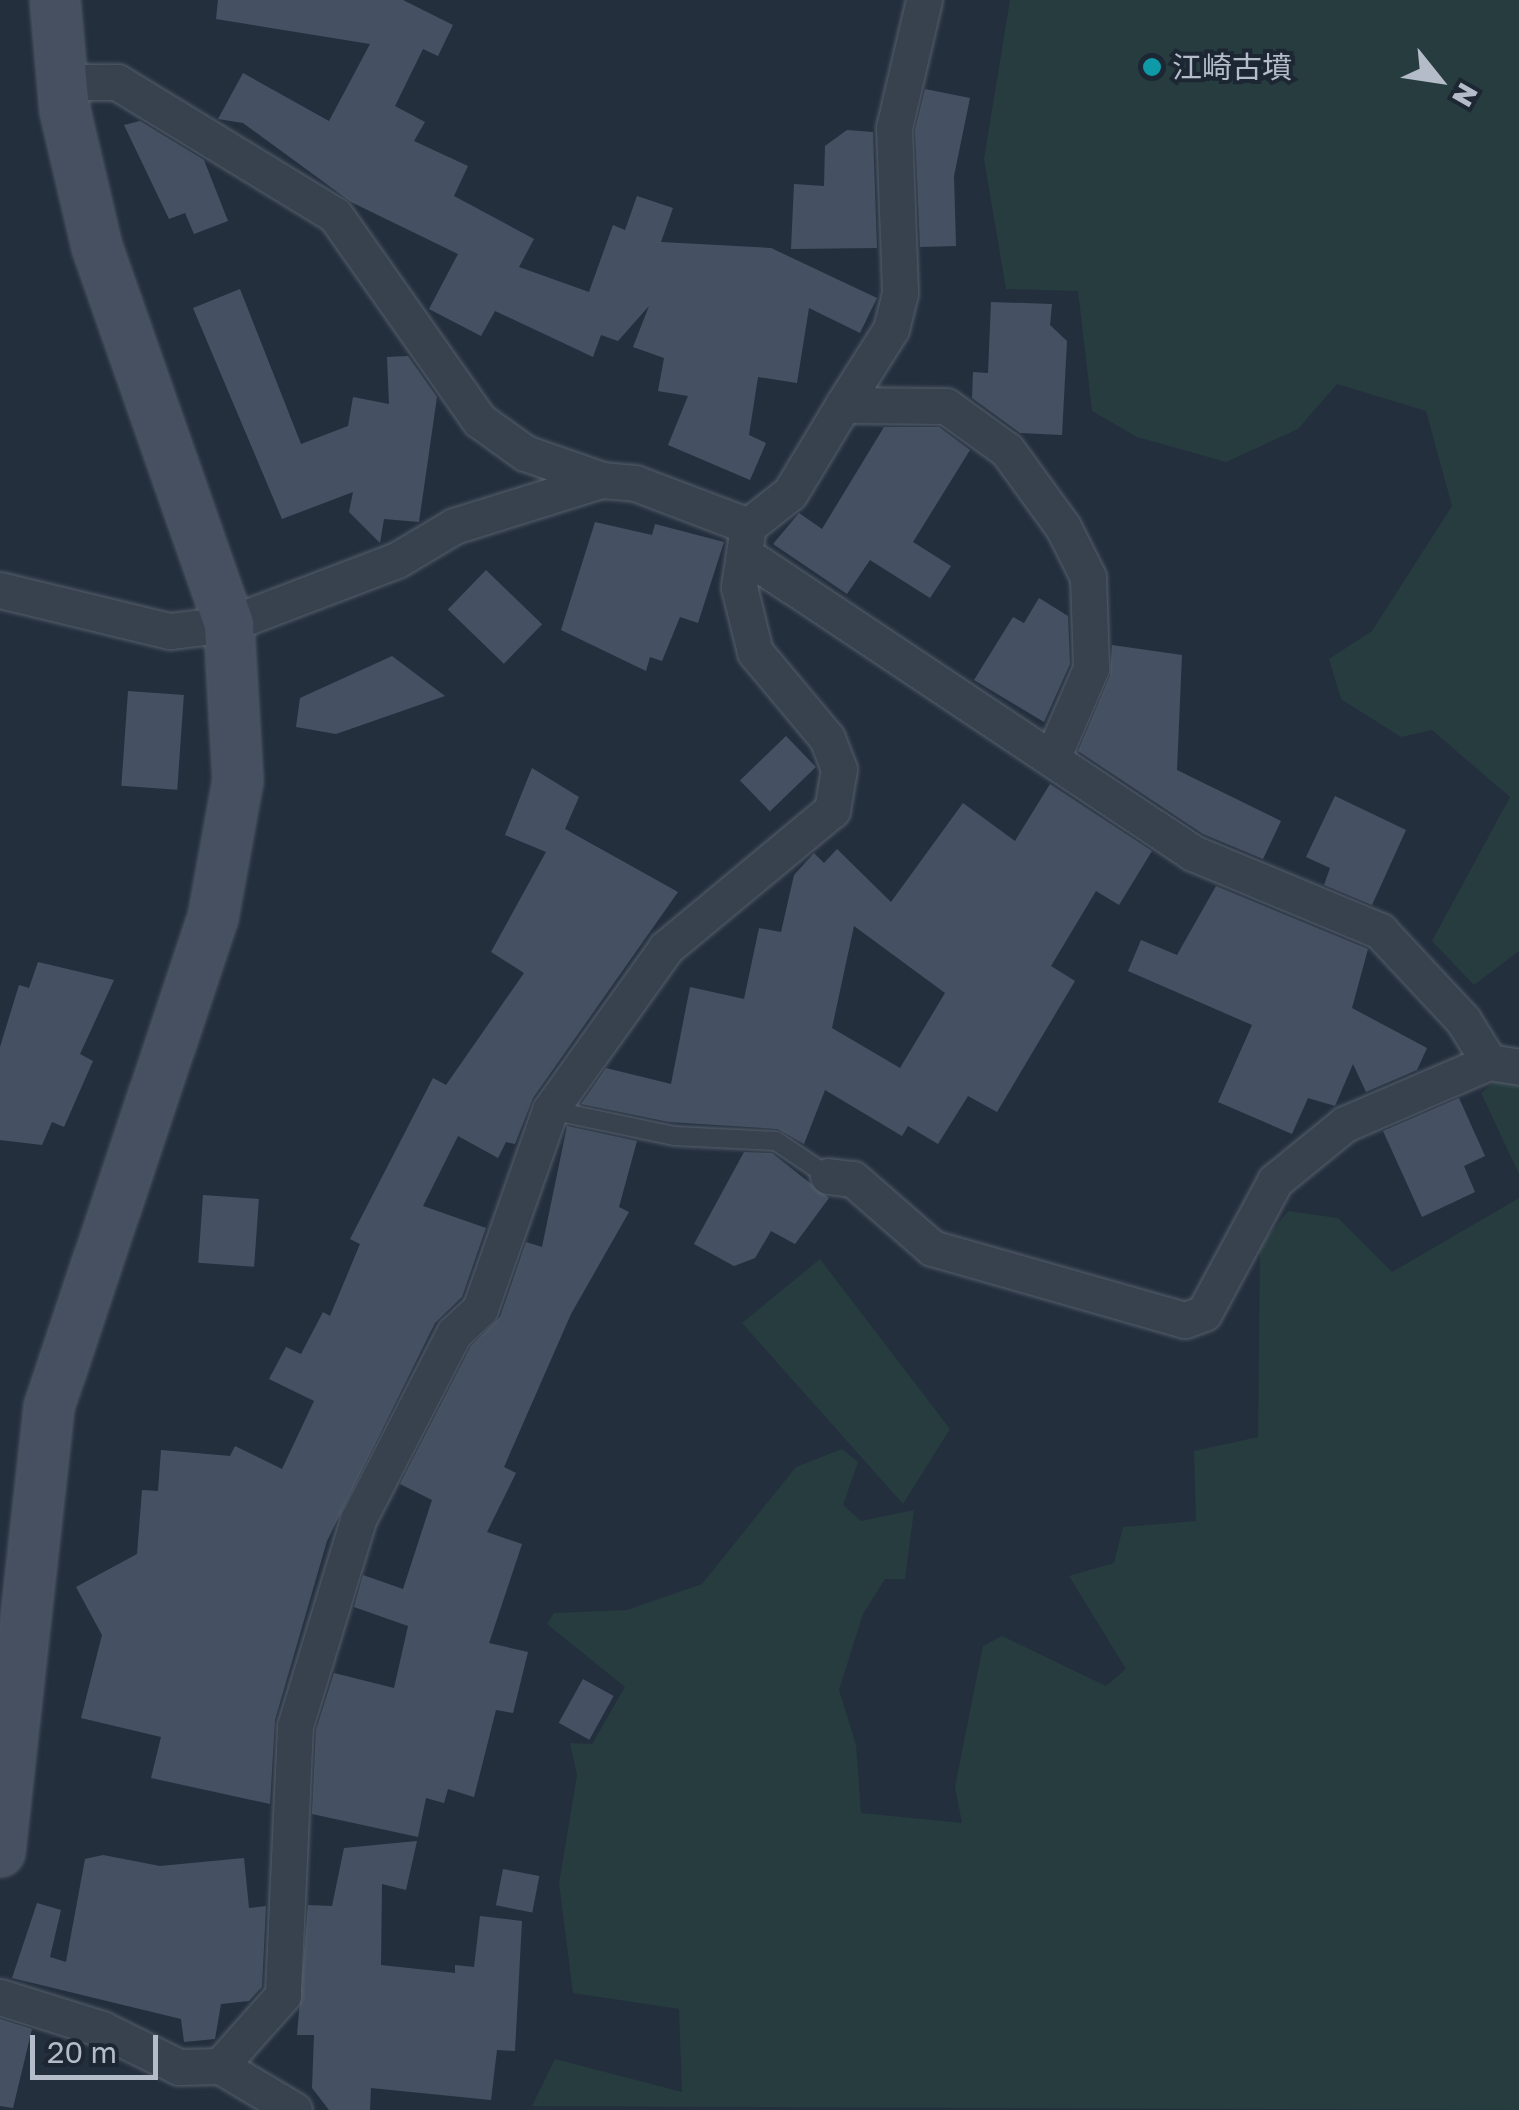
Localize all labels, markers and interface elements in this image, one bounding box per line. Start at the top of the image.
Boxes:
north arrow [1389,30,1489,130]
place label: 江崎古墳 [1172,49,1292,85]
marker: 江崎古墳 [1141,56,1163,78]
text: N [1446,78,1485,113]
scale bar [35,2015,162,2077]
text: 20 m [47,2034,117,2070]

